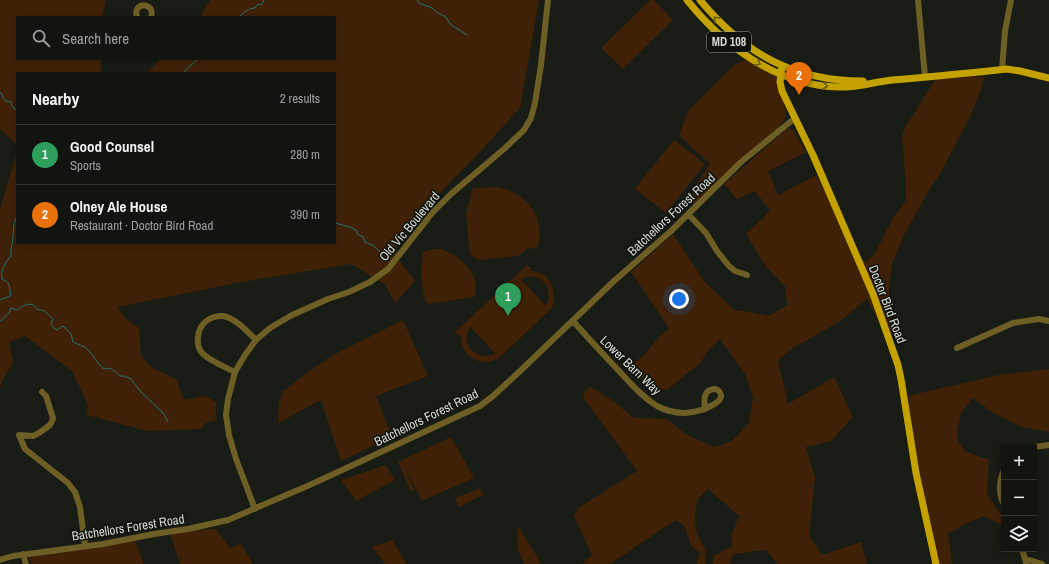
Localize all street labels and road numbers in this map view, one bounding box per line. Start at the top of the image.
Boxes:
road number: MD 108 [707,32,751,52]
street label: Batchellors Forest Road [624,169,719,259]
street label: Old Vic Boulevard [375,188,443,265]
street label: Doctor Bird Road [865,263,910,346]
street label: Lower Barn Way [597,332,665,399]
street label: Batchellors Forest Road [371,385,481,450]
street label: Batchellors Forest Road [71,510,186,545]

